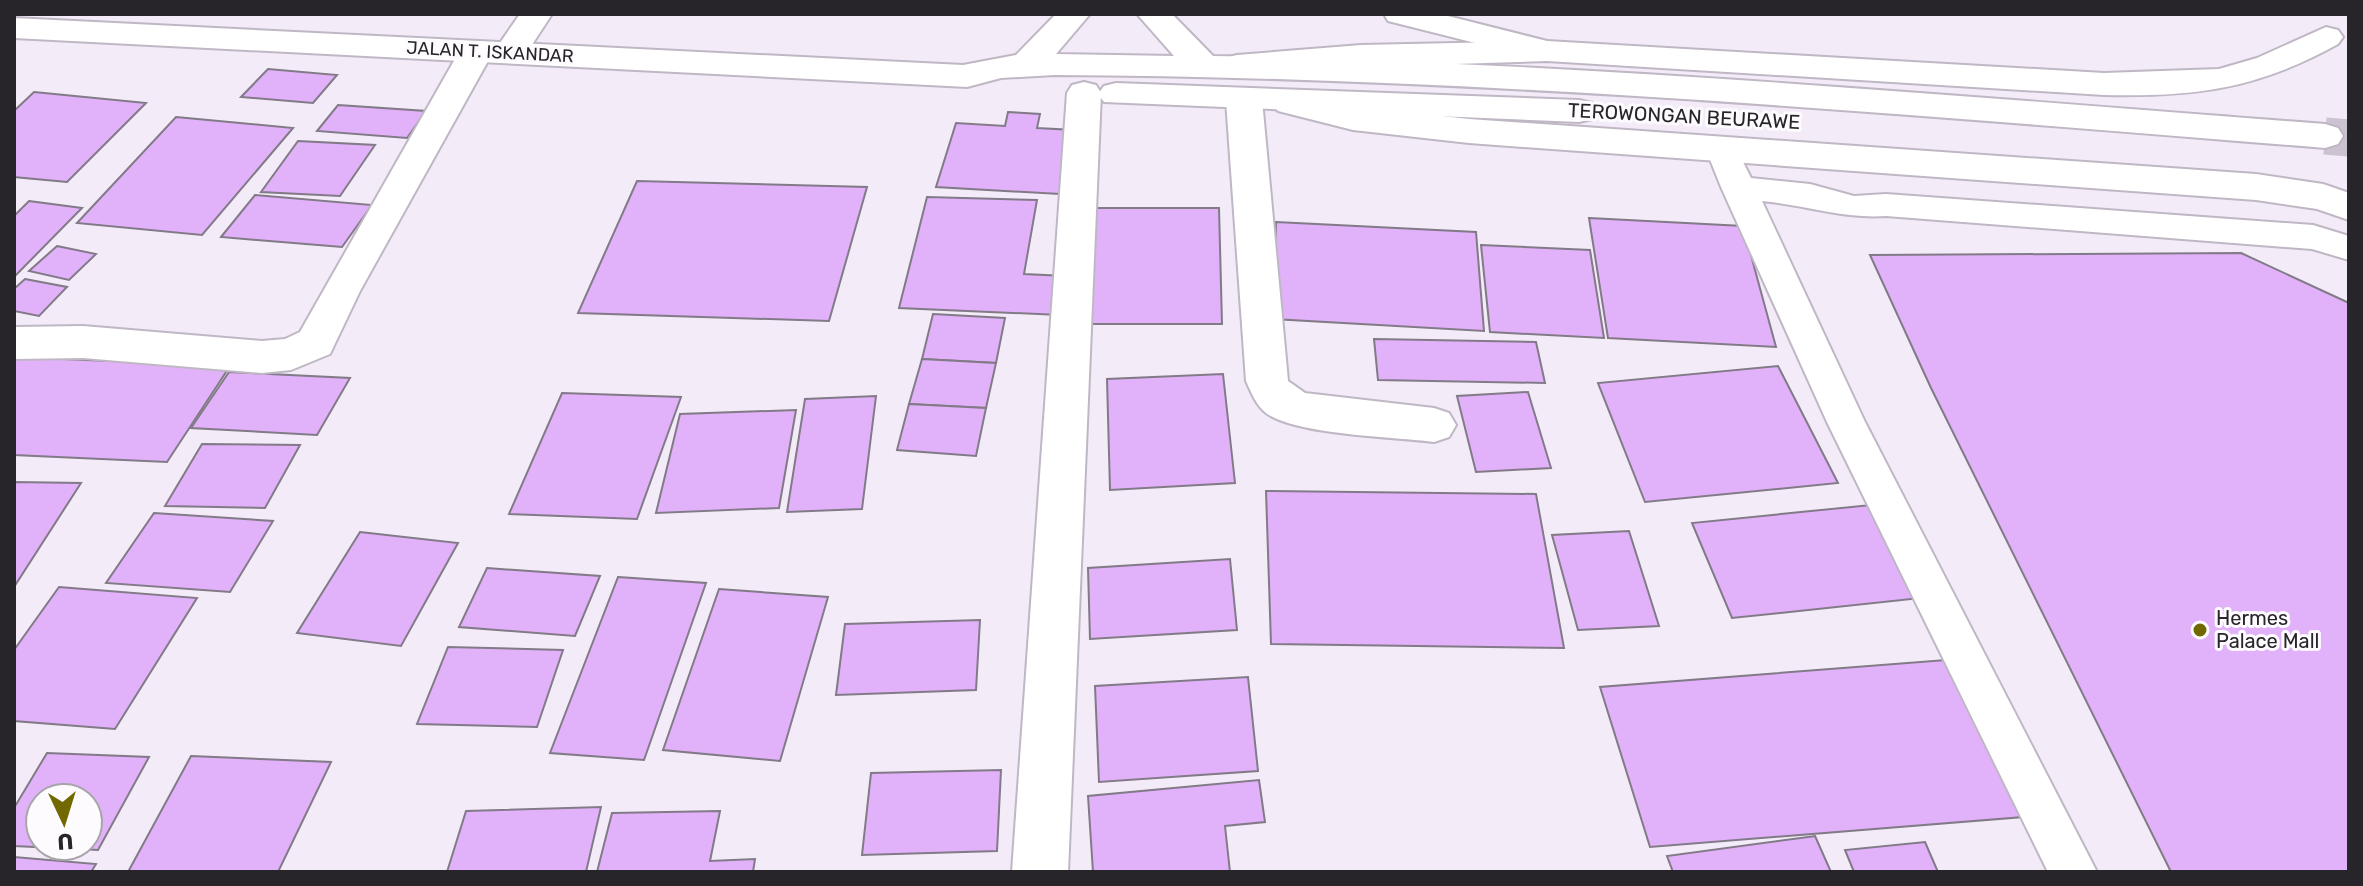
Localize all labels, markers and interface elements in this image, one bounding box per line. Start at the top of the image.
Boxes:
street label: JALAN T. ISKANDAR [406,37,574,67]
street label: TEROWONGAN BEURAWE [1567,98,1801,134]
place label: Hermes Palace Mall [2216,606,2319,653]
marker: Hermes Palace Mall [2191,621,2209,639]
north arrow [24,782,104,862]
text: U [56,827,74,855]

